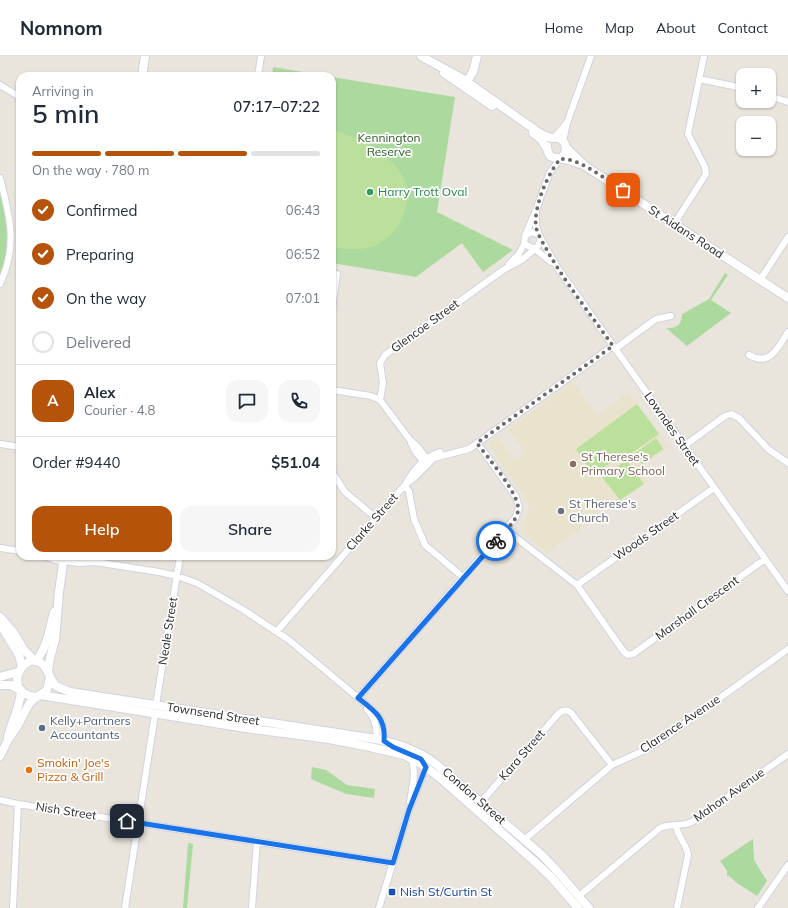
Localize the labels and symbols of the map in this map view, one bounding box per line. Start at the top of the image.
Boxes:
park label: Kennington Reserve [357,130,421,159]
pin [606,173,640,207]
place label: Harry Trott Oval [378,184,467,199]
marker: Harry Trott Oval [365,187,375,197]
street label: St Aidans Road [646,202,727,261]
street label: Glencoe Street [388,296,462,355]
street label: Lowndes Street [641,389,703,469]
place label: St Therese's Primary School [581,449,665,478]
marker: St Therese's Primary School [568,459,578,469]
street label: Clarke Street [343,490,401,554]
place label: St Therese's Church [569,496,637,525]
marker: St Therese's Church [556,506,566,516]
street label: Woods Street [610,508,681,563]
courier [476,521,516,561]
street label: Marshall Crescent [652,572,741,643]
street label: Neale Street [155,596,180,666]
street label: Clarence Avenue [637,691,723,756]
street label: Townsend Street [166,699,260,728]
place label: Kelly+Partners Accountants [50,713,131,742]
marker: Kelly+Partners Accountants [37,723,47,733]
street label: Kara Street [495,726,548,783]
place label: Smokin' Joe's Pizza & Grill [37,755,110,784]
street label: Condon Street [440,764,509,827]
marker: Smokin' Joe's Pizza & Grill [24,765,34,775]
street label: Mahon Avenue [690,765,767,825]
street label: Nish Street [35,798,97,823]
pin [110,804,144,838]
place label: Nish St/Curtin St [400,884,492,899]
marker: Nish St/Curtin St [387,887,397,897]

